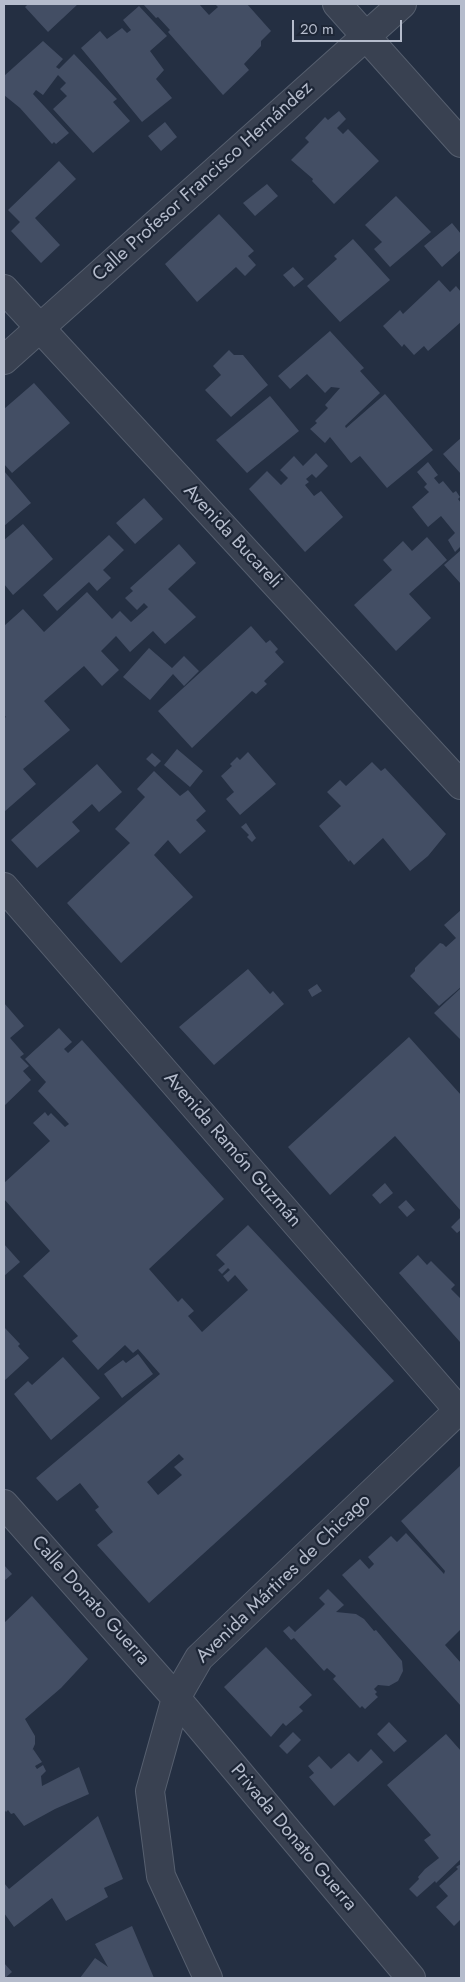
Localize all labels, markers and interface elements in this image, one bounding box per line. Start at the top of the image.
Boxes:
scale bar [295,10,405,42]
text: 20 m [300,18,334,40]
street label: Calle Profesor Francisco Hernández [88,77,318,287]
street label: Avenida Bucareli [178,480,286,594]
street label: Avenida Ramón Guzmán [158,1068,306,1232]
street label: Avenida Mártires de Chicago [192,1490,376,1668]
street label: Calle Donato Guerra [26,1532,154,1670]
street label: Privada Donato Guerra [225,1760,361,1916]

